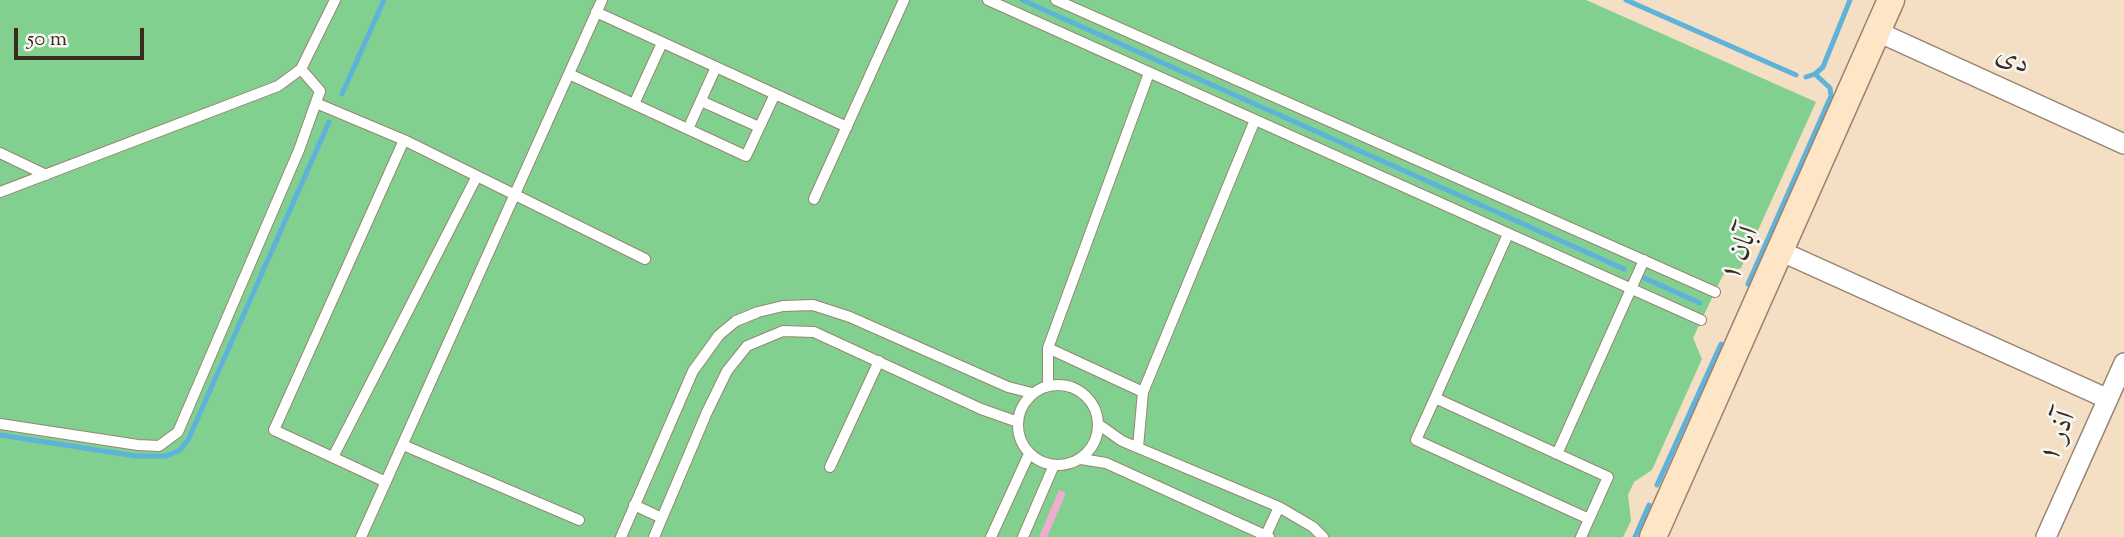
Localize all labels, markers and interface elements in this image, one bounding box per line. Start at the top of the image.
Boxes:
scale bar [18,14,147,58]
text: 50 m [27,25,67,55]
street label: دی [1990,40,2034,84]
street label: آبان ۱ [1715,223,1769,287]
street label: آذر ۱ [2034,407,2086,469]

